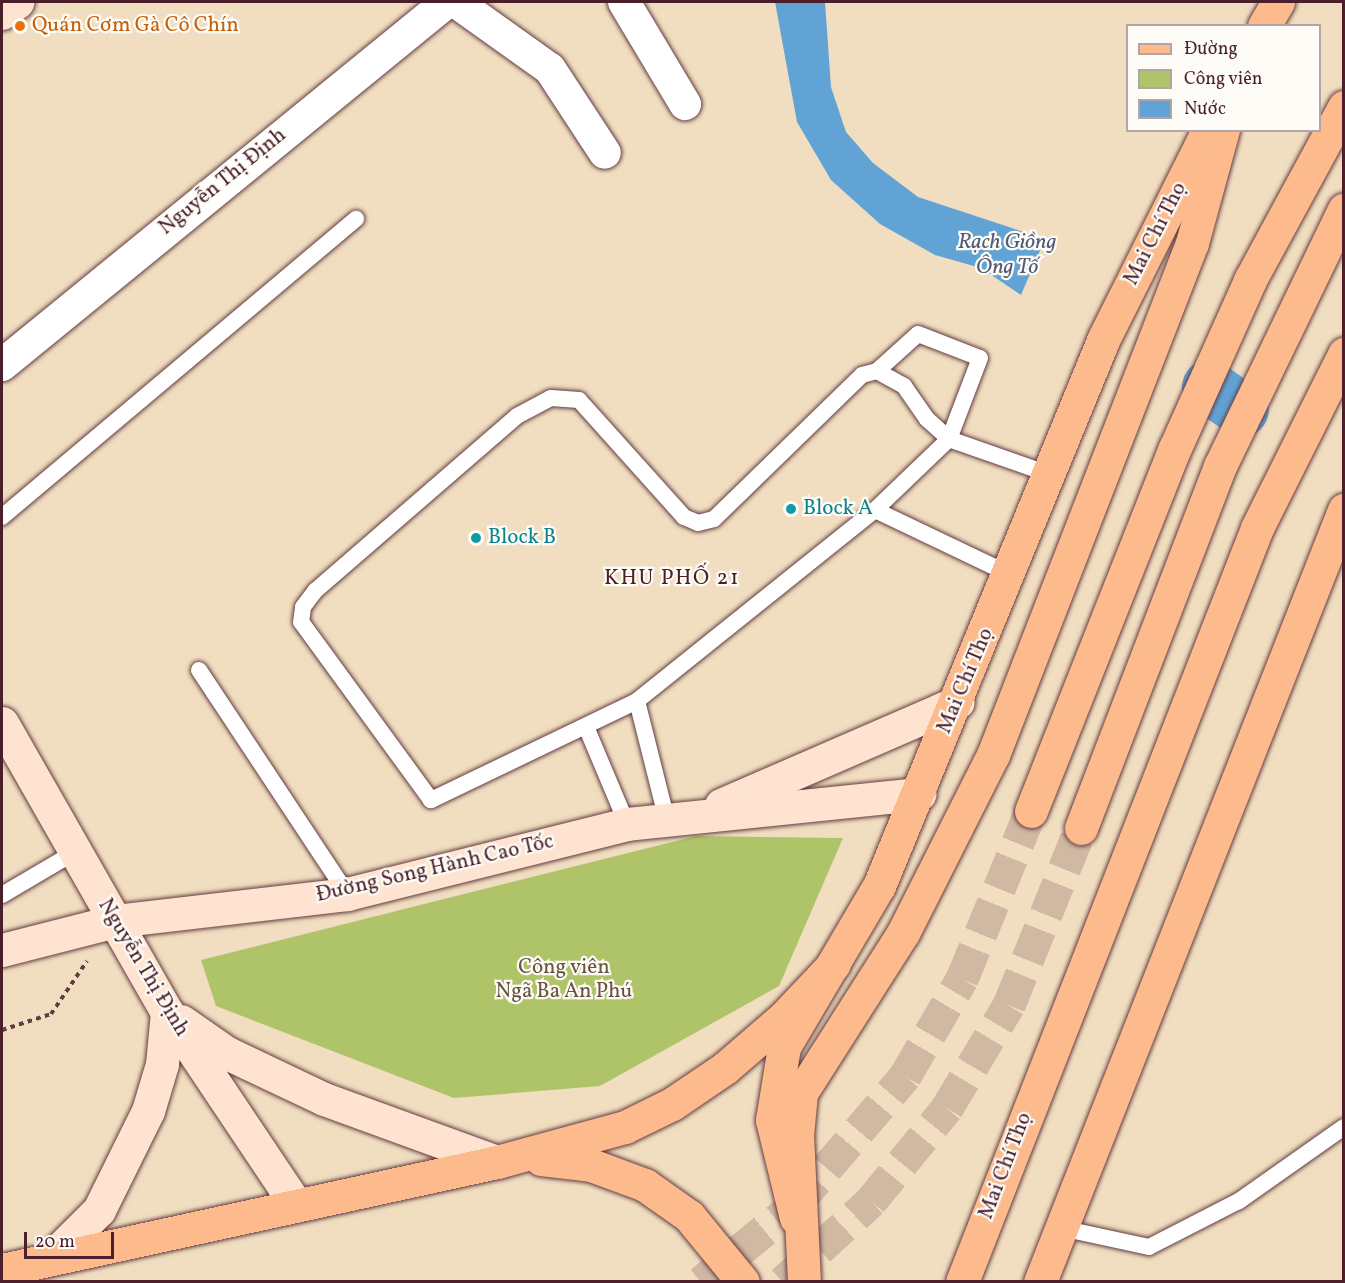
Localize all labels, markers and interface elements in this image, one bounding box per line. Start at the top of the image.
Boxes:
place label: Quán Cơm Gà Cô Chín [32,13,239,39]
marker: Quán Cơm Gà Cô Chín [13,19,27,33]
legend [1126,24,1321,132]
text: Đường [1184,37,1238,62]
text: Công viên [1184,67,1263,92]
text: Nước [1184,97,1226,122]
street label: Nguyễn Thị Định [154,123,292,241]
street label: Mai Chí Thọ [1119,178,1193,290]
water label: Rạch Giồng Ông Tố [958,229,1056,280]
place label: Block A [803,496,873,522]
marker: Block A [784,502,798,516]
place label: Block B [488,525,556,551]
marker: Block B [469,531,483,545]
district label: KHU PHỐ 21 [604,566,740,592]
street label: Mai Chí Thọ [932,624,1000,738]
street label: Đường Song Hành Cao Tốc [314,829,556,909]
street label: Nguyễn Thị Định [92,894,194,1042]
park label: Công viên Ngã Ba An Phú [496,955,632,1005]
street label: Mai Chí Thọ [974,1109,1038,1223]
scale bar [27,1220,117,1258]
text: 20 m [35,1230,75,1255]

